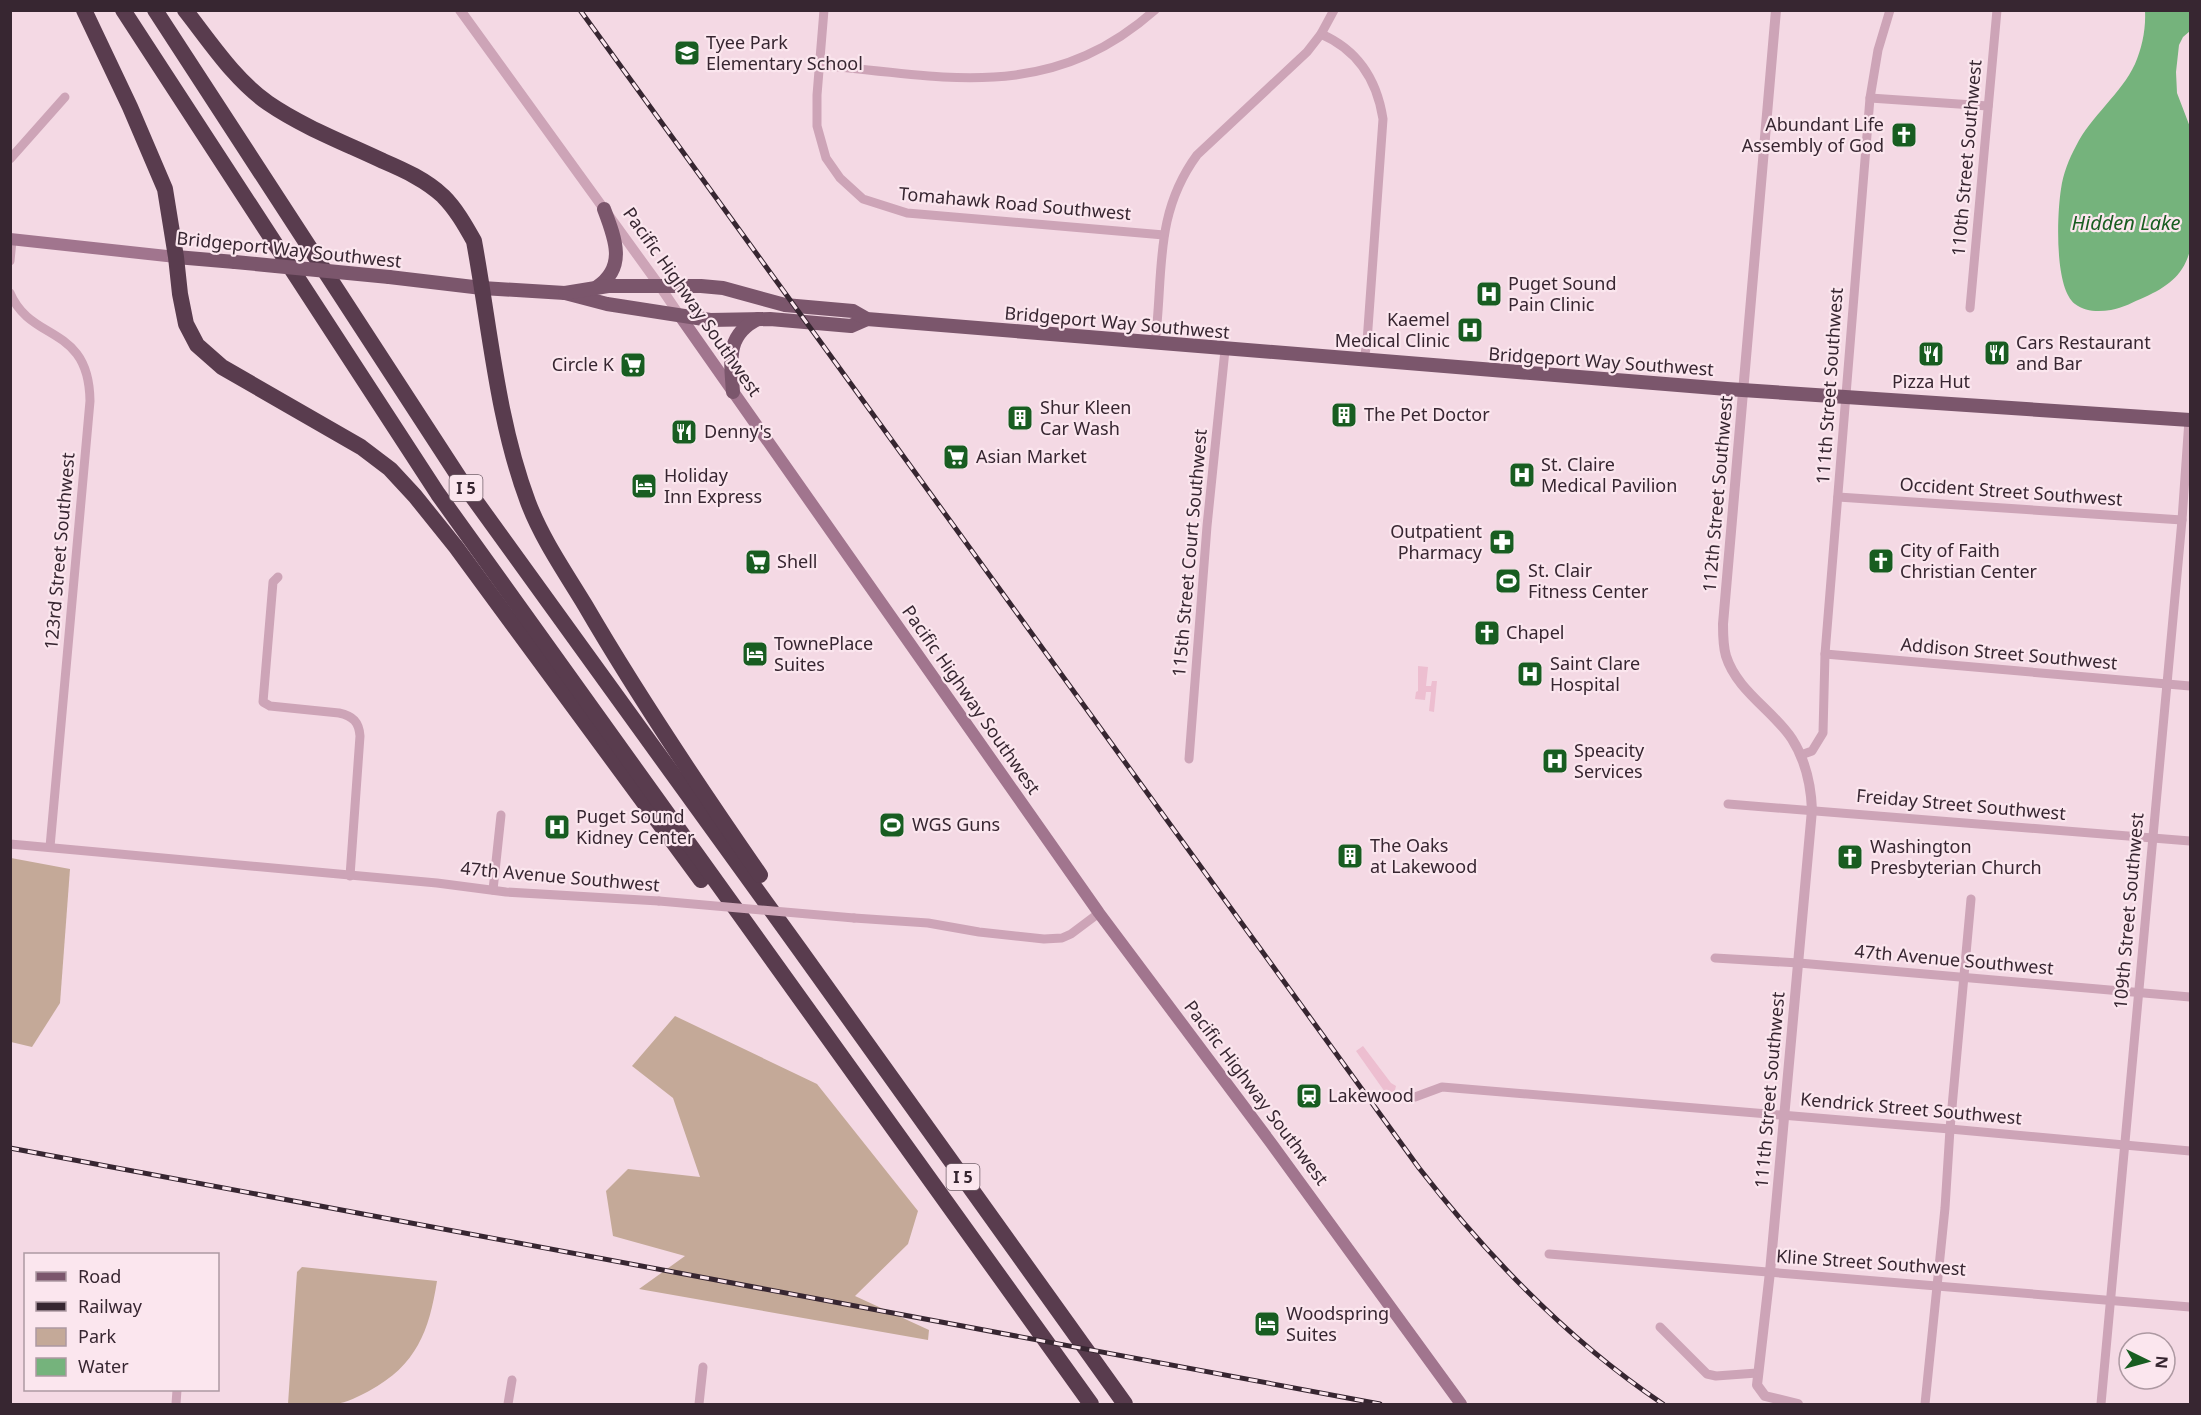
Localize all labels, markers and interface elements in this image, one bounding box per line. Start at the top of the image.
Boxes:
place label: Tyee Park Elementary School [706,30,863,75]
school or university icon: Tyee Park Elementary School [672,38,702,68]
street label: 110th Street Southwest [1945,58,1987,257]
place label: Abundant Life Assembly of God [1742,112,1884,157]
church icon: Abundant Life Assembly of God [1889,120,1919,150]
street label: Tomahawk Road Southwest [898,181,1133,225]
street label: Pacific Highway Southwest [618,202,768,401]
water label: Hidden Lake [2071,209,2181,236]
street label: Bridgeport Way Southwest [176,225,403,273]
place label: Puget Sound Pain Clinic [1508,271,1617,316]
hospital icon: Puget Sound Pain Clinic [1474,279,1504,309]
street label: 111th Street Southwest [1810,286,1848,485]
street label: Bridgeport Way Southwest [1004,300,1231,344]
place label: Kaemel Medical Clinic [1335,307,1450,352]
hospital icon: Kaemel Medical Clinic [1455,315,1485,345]
place label: Cars Restaurant and Bar [2016,330,2151,375]
restaurant icon: Cars Restaurant and Bar [1982,338,2012,368]
restaurant icon: Pizza Hut [1916,339,1946,369]
street label: Bridgeport Way Southwest [1488,341,1715,381]
supermarket icon: Circle K [618,350,648,380]
place label: Circle K [552,352,615,376]
place label: Pizza Hut [1892,369,1971,393]
street label: 112th Street Southwest [1696,394,1738,593]
place label: Shur Kleen Car Wash [1040,395,1131,440]
building icon: The Pet Doctor [1329,400,1359,430]
place label: The Pet Doctor [1364,402,1490,426]
building icon: Shur Kleen Car Wash [1005,403,1035,433]
restaurant icon: Denny's [669,417,699,447]
place label: Denny's [704,419,772,443]
street label: 115th Street Court Southwest [1166,427,1212,678]
supermarket icon: Asian Market [941,442,971,472]
place label: Asian Market [976,444,1087,468]
street label: 123rd Street Southwest [38,451,80,650]
place label: St. Claire Medical Pavilion [1541,452,1677,497]
hospital icon: St. Claire Medical Pavilion [1507,460,1537,490]
place label: Holiday Inn Express [664,463,762,508]
hotel icon: Holiday Inn Express [629,471,659,501]
street label: Occident Street Southwest [1899,471,2124,511]
road number: I 5 [450,475,482,501]
place label: Outpatient Pharmacy [1390,519,1483,564]
pharmacy icon: Outpatient Pharmacy [1487,527,1517,557]
place label: City of Faith Christian Center [1900,538,2038,583]
church icon: City of Faith Christian Center [1866,546,1896,576]
supermarket icon: Shell [743,547,773,577]
place label: Shell [777,549,817,573]
place label: St. Clair Fitness Center [1528,558,1649,603]
sports icon: St. Clair Fitness Center [1493,566,1523,596]
street label: Pacific Highway Southwest [897,600,1047,799]
church icon: Chapel [1472,618,1502,648]
place label: Chapel [1506,620,1564,644]
place label: TownePlace Suites [774,631,873,676]
street label: Addison Street Southwest [1900,632,2119,674]
hotel icon: TownePlace Suites [740,639,770,669]
place label: Saint Clare Hospital [1550,651,1640,696]
hospital icon: Saint Clare Hospital [1515,659,1545,689]
place label: Speacity Services [1574,738,1645,783]
hospital icon: Speacity Services [1540,746,1570,776]
street label: Freiday Street Southwest [1855,783,2067,825]
place label: Puget Sound Kidney Center [576,804,695,849]
sports icon: WGS Guns [877,810,907,840]
street label: 109th Street Southwest [2107,811,2149,1010]
hospital icon: Puget Sound Kidney Center [542,812,572,842]
place label: WGS Guns [912,812,1000,836]
place label: The Oaks at Lakewood [1370,833,1477,878]
place label: Washington Presbyterian Church [1870,834,2042,879]
building icon: The Oaks at Lakewood [1335,841,1365,871]
church icon: Washington Presbyterian Church [1835,842,1865,872]
street label: 47th Avenue Southwest [460,855,661,897]
street label: 47th Avenue Southwest [1854,938,2055,980]
street label: 111th Street Southwest [1748,990,1790,1189]
street label: Pacific Highway Southwest [1179,995,1335,1190]
station icon: Lakewood [1294,1081,1324,1111]
place label: Lakewood [1328,1083,1414,1107]
street label: Kendrick Street Southwest [1799,1086,2023,1130]
road number: I 5 [946,1164,980,1190]
street label: Kline Street Southwest [1775,1243,1967,1281]
legend [24,1253,219,1391]
text: Road [78,1264,121,1288]
text: Railway [78,1294,143,1318]
place label: Woodspring Suites [1286,1301,1389,1346]
hotel icon: Woodspring Suites [1252,1309,1282,1339]
text: Park [78,1324,116,1348]
north arrow [2117,1331,2177,1391]
text: Water [78,1354,129,1378]
text: N [2150,1355,2173,1370]

